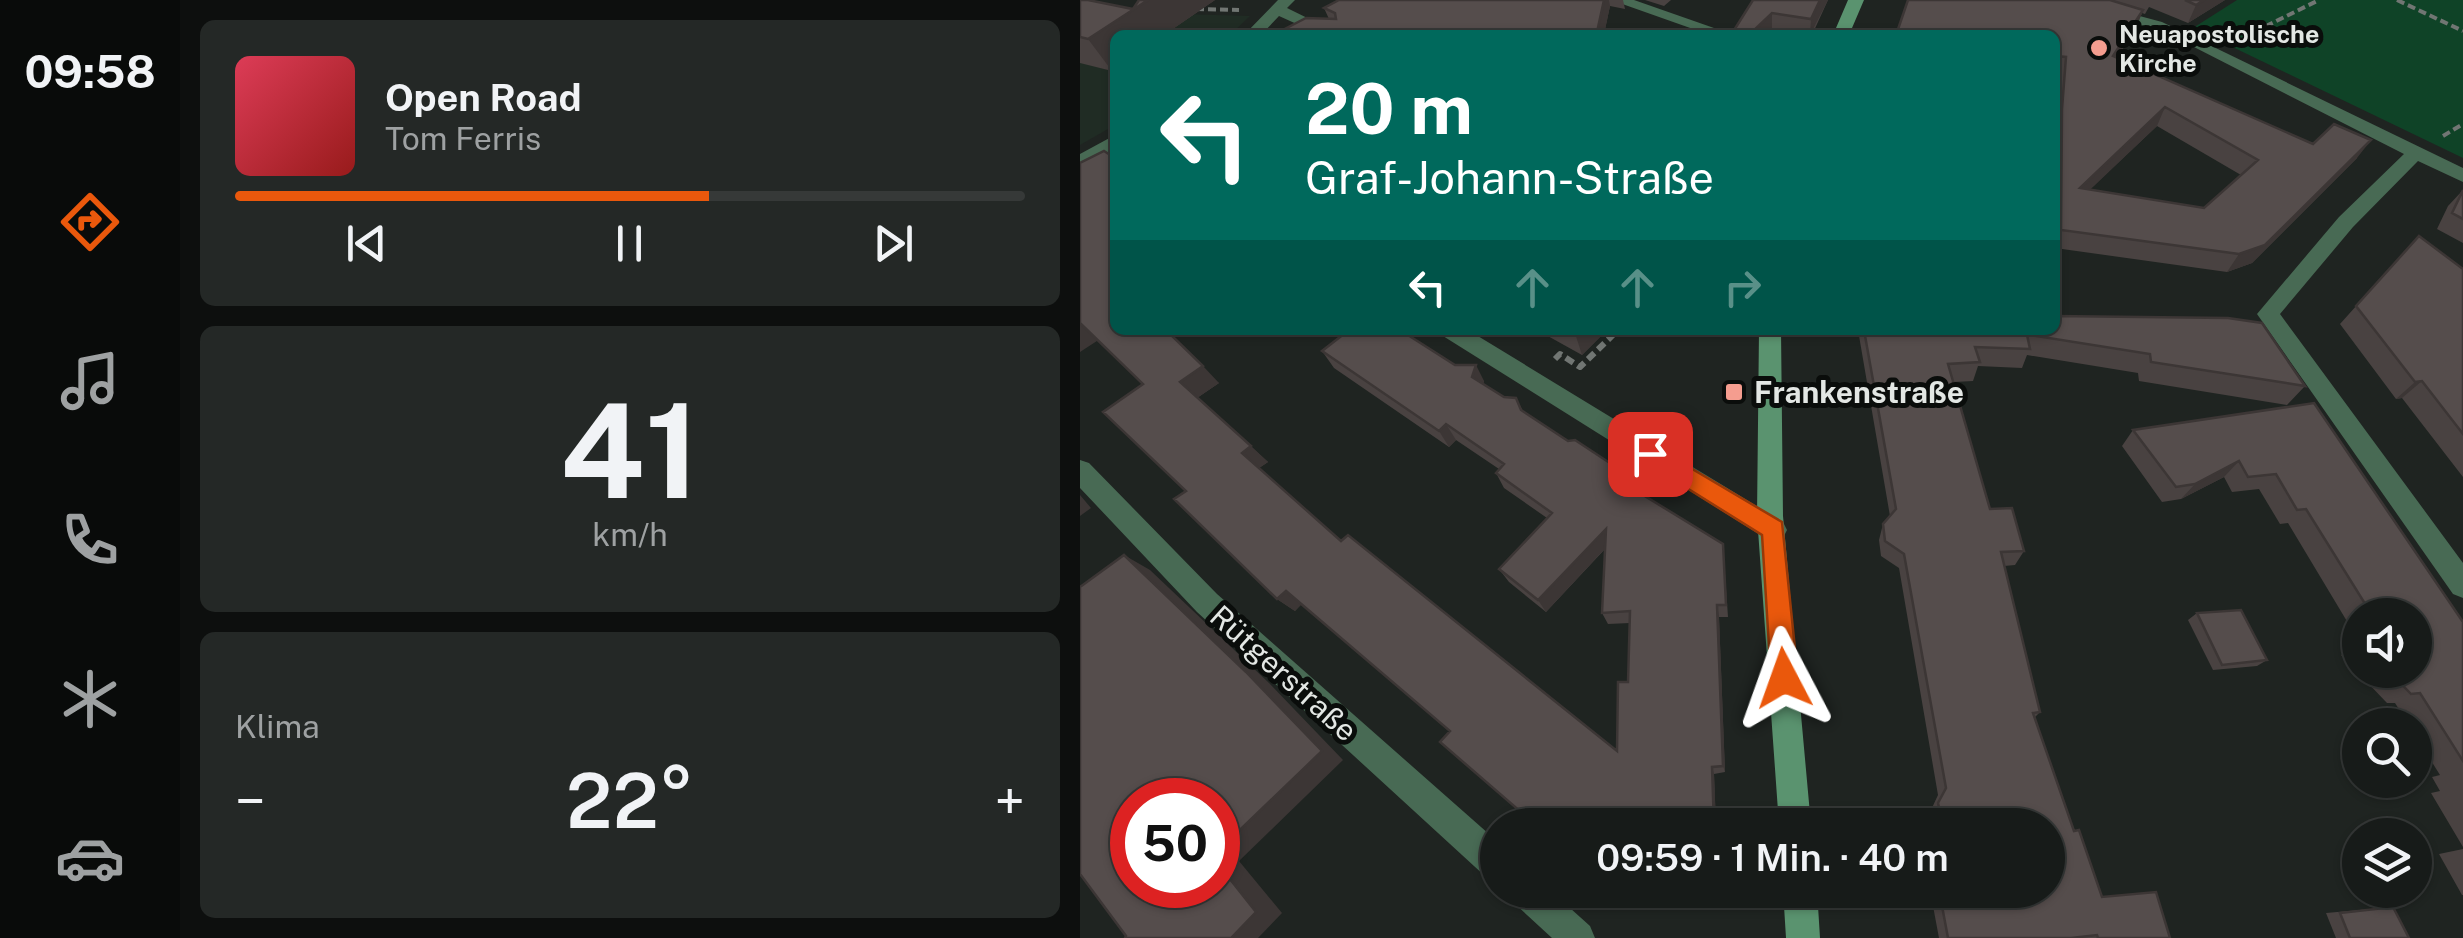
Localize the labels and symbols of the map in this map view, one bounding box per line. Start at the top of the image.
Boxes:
place label: Neuapostolische Kirche [2119,19,2319,78]
marker: Neuapostolische Kirche [2088,37,2110,59]
place label: Frankenstraße [1754,374,1964,410]
marker: Frankenstraße [1723,381,1745,403]
pin [1608,412,1693,497]
street label: Rütgerstraße [1203,598,1365,748]
position arrow [1732,626,1836,730]
speed limit sign: 50 [1110,778,1240,908]

